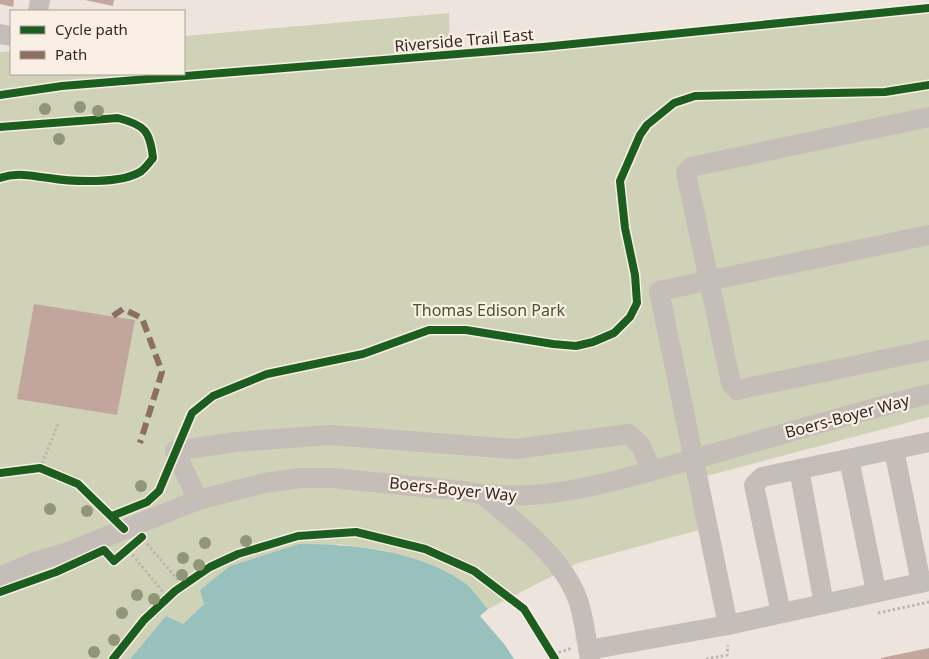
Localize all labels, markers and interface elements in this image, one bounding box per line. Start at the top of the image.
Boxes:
legend [10,10,185,75]
text: Cycle path [55,19,128,39]
street label: Riverside Trail East [393,23,535,57]
text: Path [55,44,87,64]
park label: Thomas Edison Park [413,299,566,321]
street label: Boers-Boyer Way [782,389,912,443]
street label: Boers-Boyer Way [388,471,519,507]

